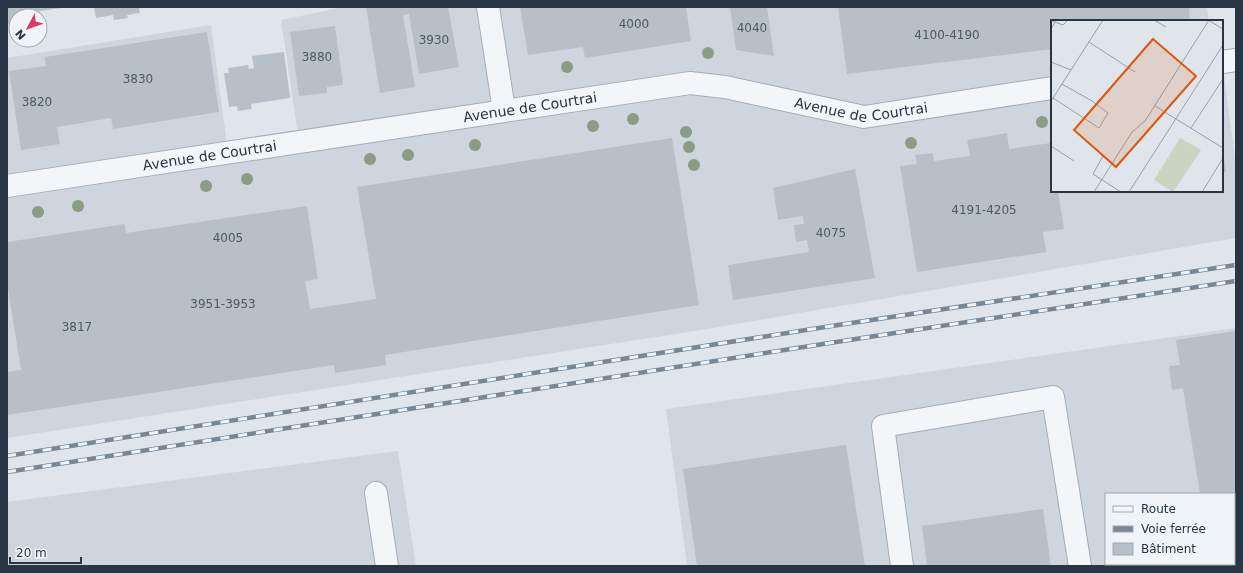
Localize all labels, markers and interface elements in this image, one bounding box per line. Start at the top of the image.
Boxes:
north arrow [8,8,48,48]
house number: 4000 [619,17,649,31]
inset map [1051,20,1223,192]
house number: 4040 [737,21,767,35]
text: N [13,26,29,42]
house number: 4100-4190 [914,28,980,42]
house number: 3930 [419,33,449,47]
house number: 3880 [302,50,332,64]
house number: 3830 [123,72,153,86]
street label: Avenue de Courtrai [462,89,598,125]
street label: Avenue de Courtrai [793,94,929,126]
house number: 3820 [22,95,52,109]
street label: Avenue de Courtrai [142,137,278,173]
house number: 4191-4205 [951,203,1017,217]
house number: 4075 [816,226,846,240]
house number: 4005 [213,231,243,245]
house number: 3951-3953 [190,297,256,311]
house number: 3817 [62,320,92,334]
legend [1105,493,1235,565]
text: Route [1141,502,1176,516]
text: Voie ferrée [1141,522,1206,536]
scale bar [10,539,81,565]
text: Bâtiment [1141,542,1196,556]
text: 20 m [16,546,47,560]

